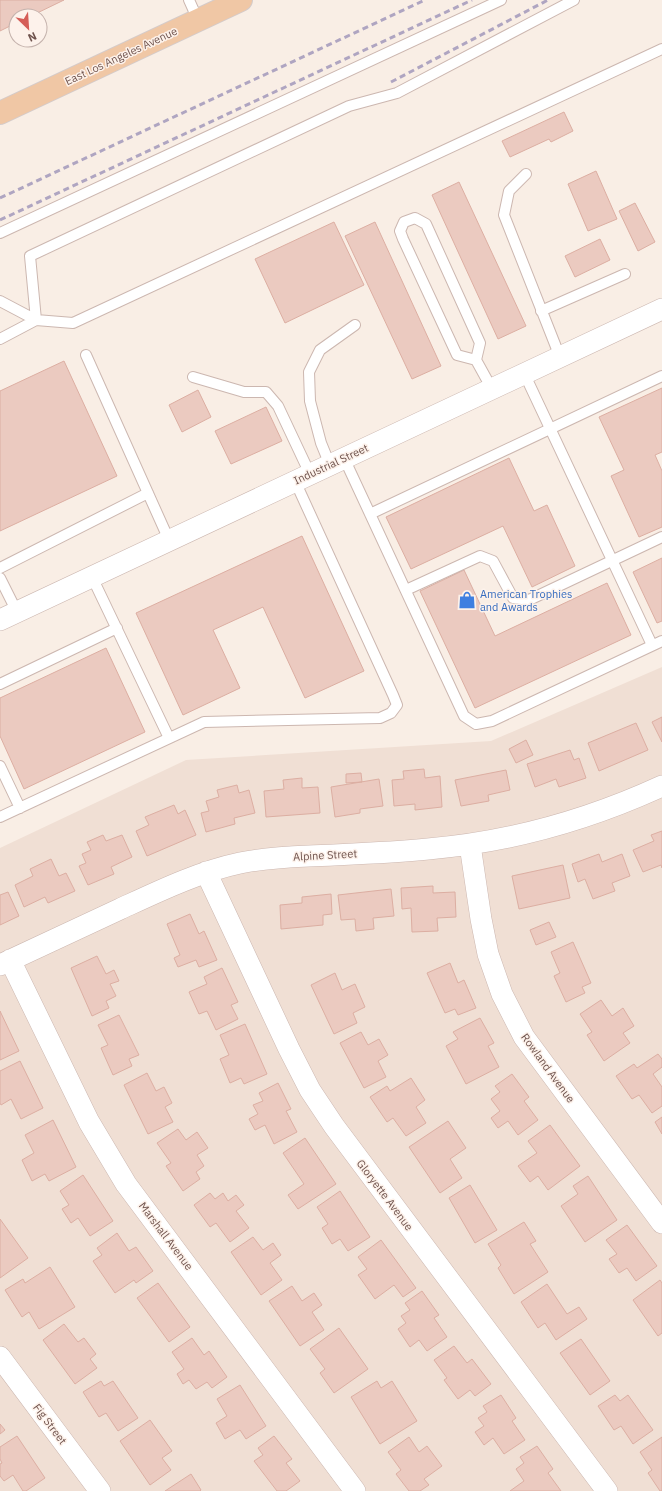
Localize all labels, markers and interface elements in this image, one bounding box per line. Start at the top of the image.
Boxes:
north arrow [8,8,48,48]
street label: East Los Angeles Avenue [63,24,179,88]
text: N [26,29,39,45]
street label: Industrial Street [291,441,371,487]
place label: American Trophies and Awards [480,587,572,614]
shop icon: American Trophies and Awards [457,590,477,610]
street label: Alpine Street [293,846,358,864]
street label: Rowland Avenue [518,1031,578,1105]
street label: Gloryette Avenue [354,1157,416,1233]
street label: Marshall Avenue [136,1199,196,1273]
street label: Fig Street [30,1401,70,1447]

